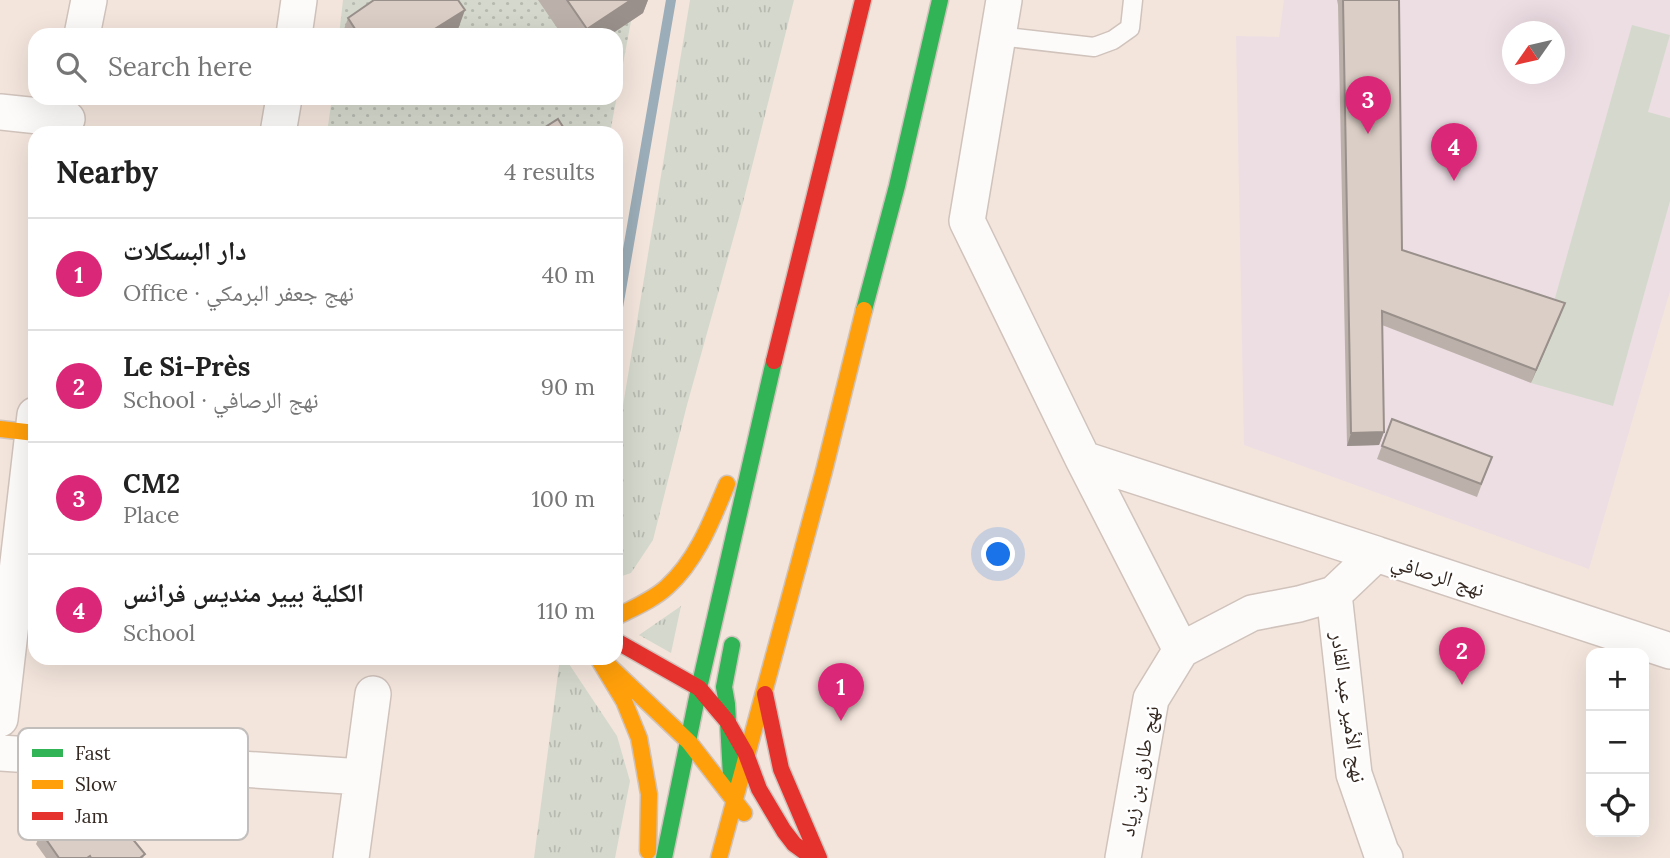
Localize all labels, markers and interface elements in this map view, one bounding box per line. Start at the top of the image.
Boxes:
north arrow [1502,21,1565,84]
search box [28,28,623,105]
icon: search [52,48,90,86]
text: Search here [108,50,252,83]
pin: 3 [1345,76,1391,134]
pin: 4 [1431,123,1477,181]
text: Nearby [56,153,158,191]
text: 4 results [504,157,595,186]
text: دار البسكلات [123,234,247,267]
text: 1 [74,260,84,289]
text: 40 m [542,260,595,289]
text: Office · نهج جعفر البرمكي [123,278,354,307]
text: Le Si-Près [123,350,250,383]
text: 2 [73,372,85,401]
text: 90 m [541,372,595,401]
text: School · نهج الرصافي [123,385,319,414]
text: CM2 [123,467,180,500]
text: 3 [73,484,85,513]
text: 100 m [531,484,595,513]
text: Place [123,500,180,529]
your location [981,537,1015,571]
street label: نهج الرصافي [1387,547,1488,606]
text: الكلية بيير منديس فرانس [123,576,364,609]
text: 4 [73,596,85,625]
text: 110 m [537,596,595,625]
text: School [123,618,195,647]
pin: 2 [1439,627,1485,685]
street label: نهج الأمير عبد القادر [1325,629,1373,784]
map controls [1586,648,1649,837]
button: + [1586,648,1649,711]
pin: 1 [818,663,864,721]
street label: نهج طارق بن زياد [1113,703,1165,839]
button: − [1586,711,1649,774]
legend [18,728,248,840]
text: Fast [75,741,111,765]
text: Slow [75,772,118,796]
button: locate [1586,774,1649,837]
text: Jam [74,804,109,828]

